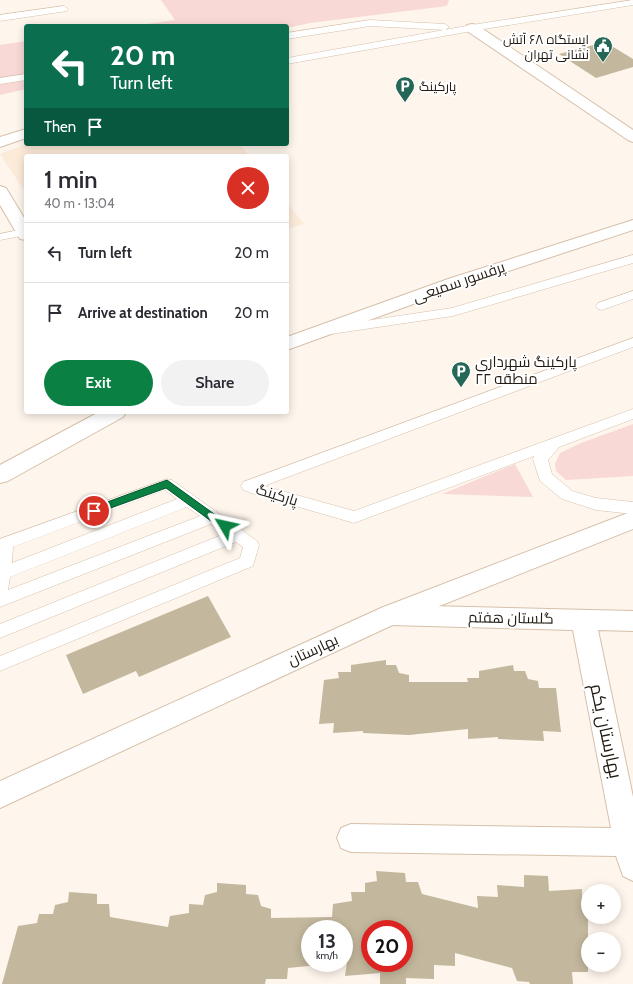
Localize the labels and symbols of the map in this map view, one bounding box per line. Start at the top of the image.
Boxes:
place label: ایستگاه ۶۸ آتش نشانی تهران [503,31,589,62]
public building icon: ایستگاه ۶۸ آتش نشانی تهران [592,35,614,63]
parking icon: پارکینگ [394,75,416,103]
place label: پارکینگ [419,78,457,96]
street label: پرفسور سمیعی [411,258,508,307]
place label: پارکینگ شهرداری منطقه ۲۲ [475,353,577,388]
parking icon: پارکینگ شهرداری منطقه ۲۲ [450,360,472,388]
street label: پارکینگ [254,480,300,511]
pin [77,494,111,528]
position arrow [204,505,246,547]
street label: گلستان هفتم [468,608,554,629]
street label: بهارستان [285,631,341,670]
street label: بهارستان یکم [584,681,627,781]
speed limit sign: 20 [361,920,413,972]

